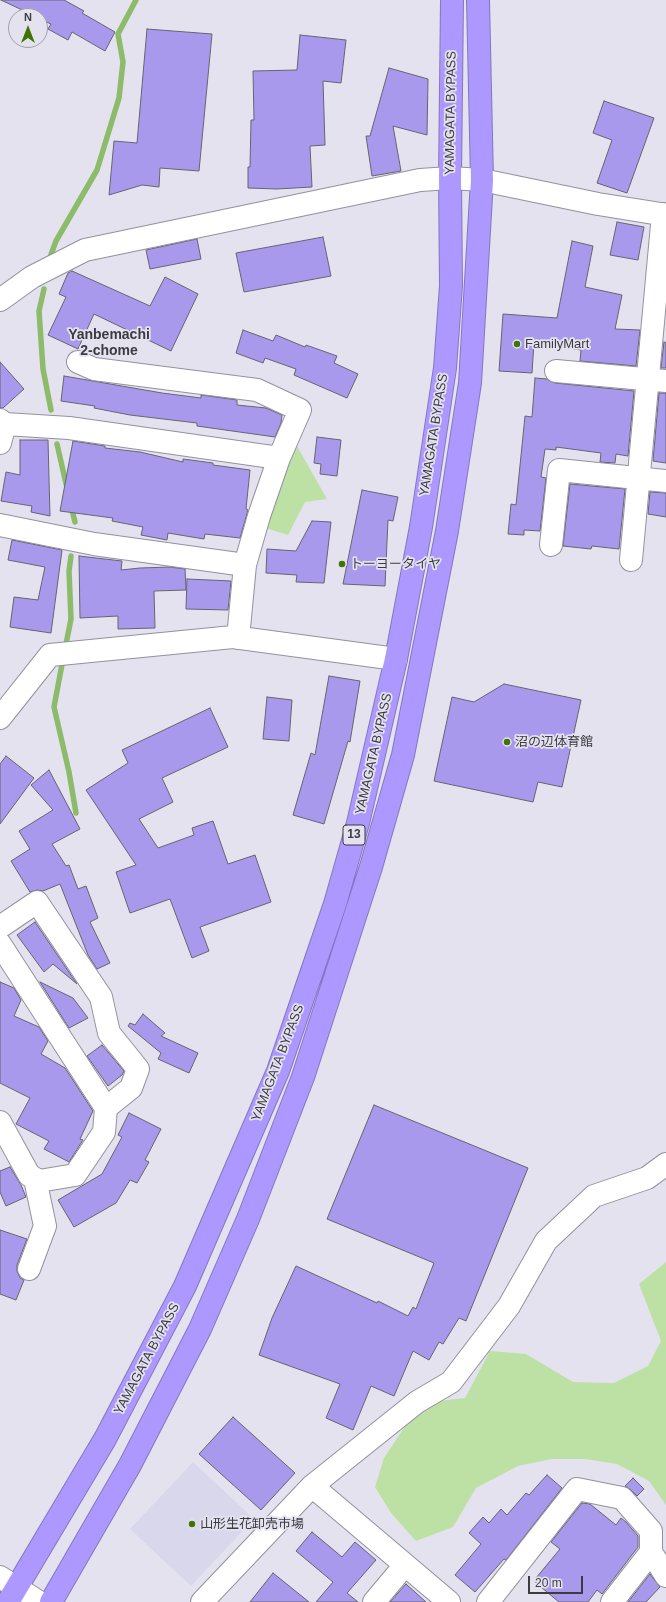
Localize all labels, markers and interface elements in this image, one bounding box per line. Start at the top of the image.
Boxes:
north arrow [8,8,48,48]
text: N [24,11,32,23]
street label: YAMAGATA BYPASS [442,51,460,175]
district label: Yanbemachi 2-chome [68,327,150,360]
place label: FamilyMart [525,336,589,352]
marker: FamilyMart [512,339,522,349]
street label: YAMAGATA BYPASS [417,373,451,497]
place label: トーヨータイヤ [350,556,441,572]
marker: トーヨータイヤ [337,559,347,569]
street label: YAMAGATA BYPASS [352,692,396,816]
place label: 沼の辺体育館 [515,734,593,750]
marker: 沼の辺体育館 [502,737,512,747]
road number: 13 [343,825,365,845]
street label: YAMAGATA BYPASS [248,1002,308,1124]
street label: YAMAGATA BYPASS [111,1301,183,1417]
place label: 山形生花卸売市場 [200,1516,304,1532]
marker: 山形生花卸売市場 [187,1519,197,1529]
scale bar [530,1568,585,1594]
text: 20 m [535,1576,562,1590]

